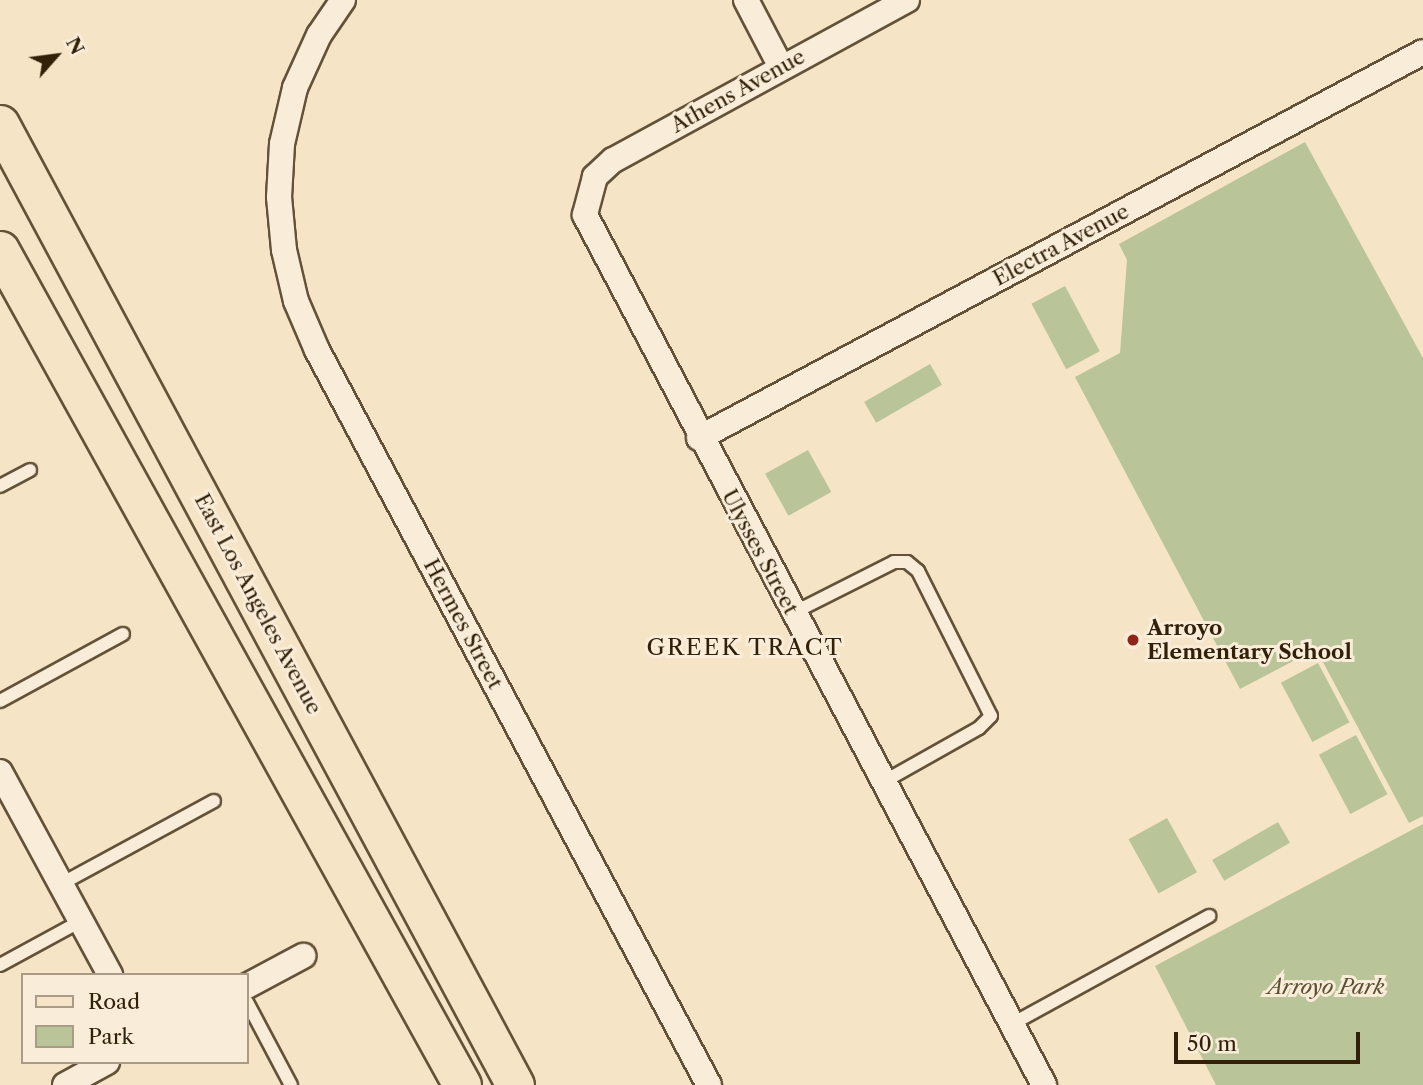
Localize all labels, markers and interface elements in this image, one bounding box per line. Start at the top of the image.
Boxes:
north arrow [21,21,91,91]
text: N [61,33,89,59]
street label: Athens Avenue [666,44,810,138]
street label: Electra Avenue [988,198,1134,292]
street label: Ulysses Street [717,485,803,619]
street label: East Los Angeles Avenue [189,489,327,719]
street label: Hermes Street [418,555,508,693]
place label: Arroyo Elementary School [1147,615,1352,665]
marker: Arroyo Elementary School [1125,632,1141,648]
district label: GREEK TRACT [647,633,843,661]
legend [21,973,248,1064]
park label: Arroyo Park [1268,974,1384,1000]
text: Road [88,989,140,1014]
scale bar [1178,1018,1364,1062]
text: Park [88,1024,134,1049]
text: 50 m [1187,1031,1237,1056]

